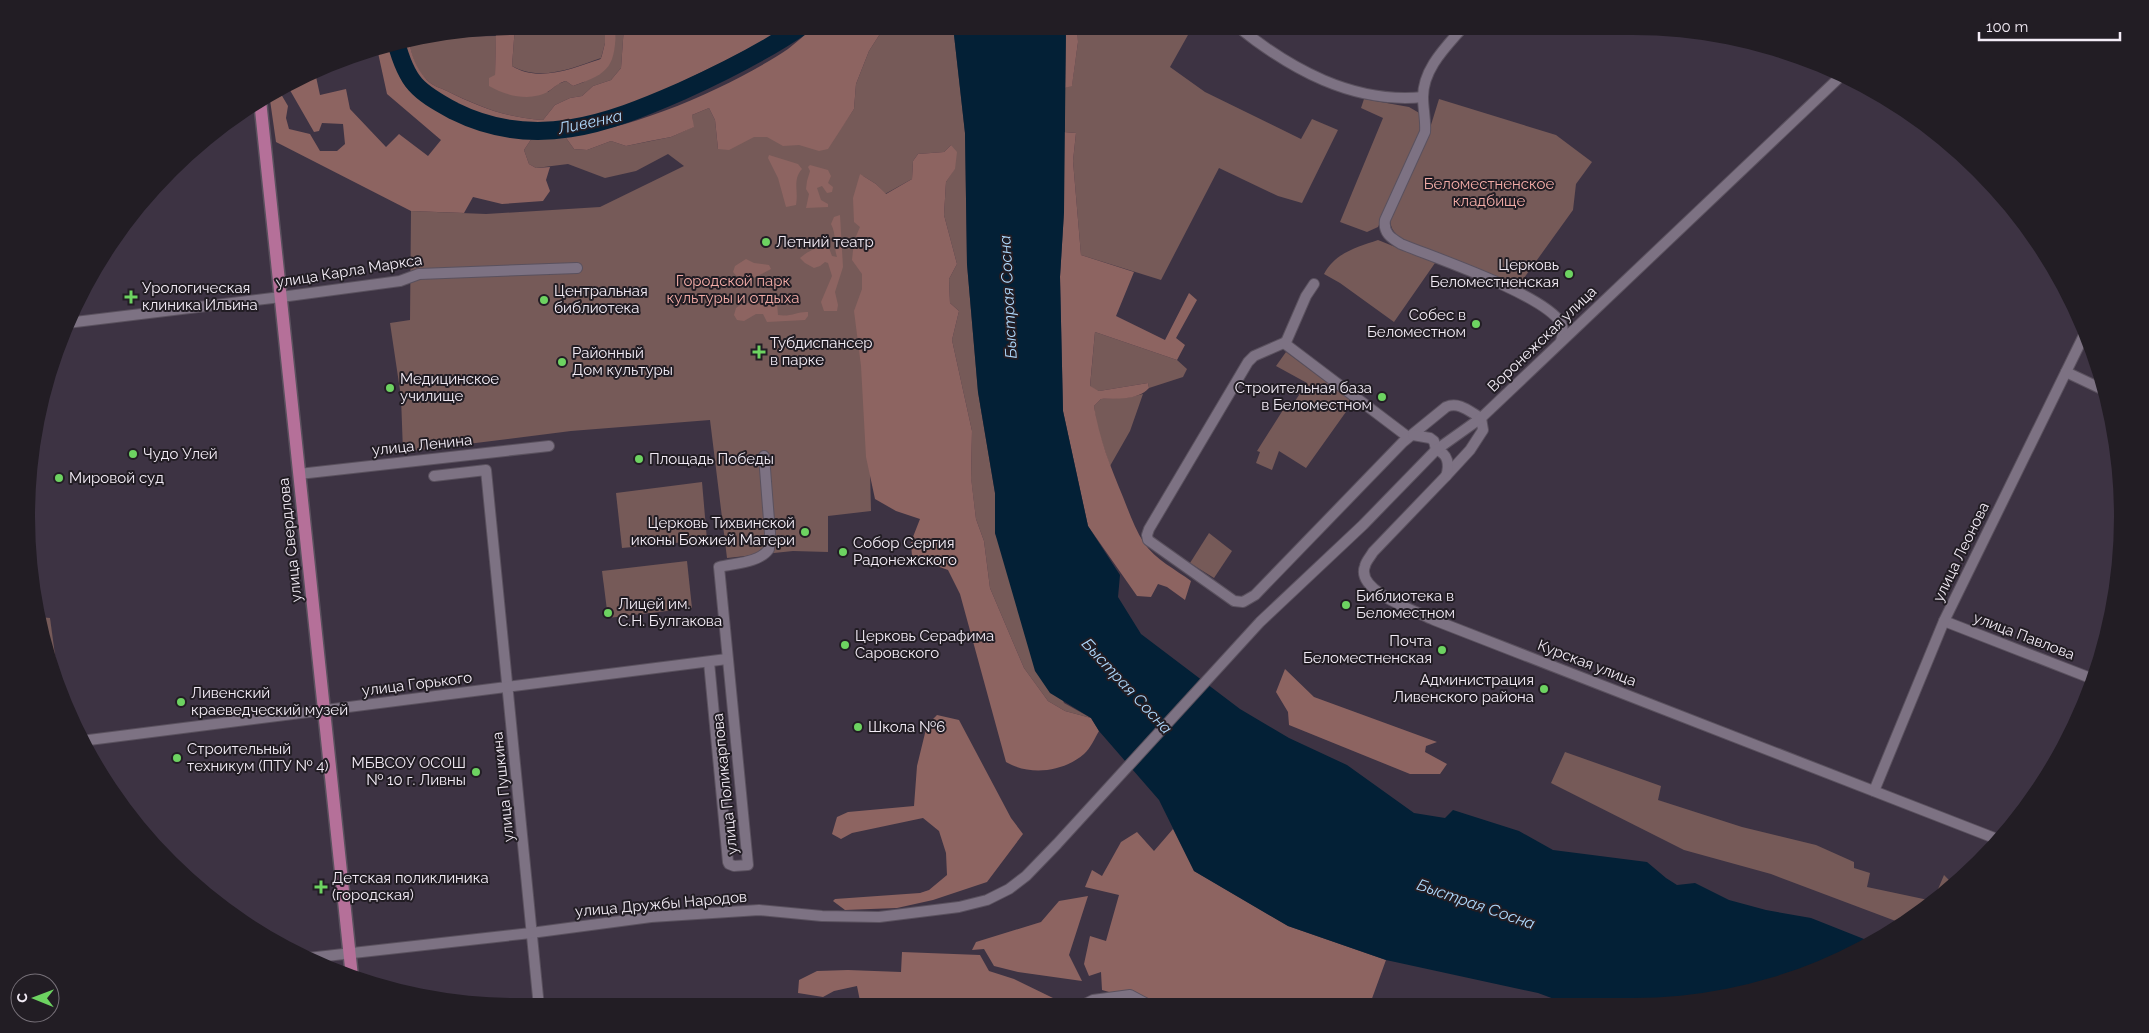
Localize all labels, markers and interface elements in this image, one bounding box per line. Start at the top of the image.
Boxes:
scale bar [1979,10,2120,42]
text: 100 m [1986,18,2028,36]
water label: Ливенка [555,106,624,138]
park label: Беломестненское кладбище [1424,175,1554,210]
place label: Летний театр [776,233,874,251]
water label: Быстрая Сосна [995,234,1021,359]
marker: Летний театр [760,236,772,248]
street label: улица Карла Маркса [274,251,424,291]
place label: Церковь Беломестненская [1430,256,1559,291]
marker: Церковь Беломестненская [1563,268,1575,280]
park label: Городской парк культуры и отдыха [667,272,799,307]
place label: Урологическая клиника Ильина [142,279,258,314]
place label: Центральная библиотека [554,282,648,317]
street label: Воронежская улица [1484,282,1600,396]
marker: Урологическая клиника Ильина [124,290,138,304]
marker: Центральная библиотека [538,294,550,306]
place label: Собес в Беломестном [1367,306,1466,341]
marker: Собес в Беломестном [1470,318,1482,330]
place label: Тубдиспансер в парке [770,334,873,369]
place label: Районный Дом культуры [572,344,673,379]
marker: Тубдиспансер в парке [752,345,766,359]
marker: Районный Дом культуры [556,356,568,368]
place label: Медицинское училище [400,370,499,405]
place label: Строительная база в Беломестном [1235,379,1372,414]
marker: Медицинское училище [384,382,396,394]
marker: Строительная база в Беломестном [1376,391,1388,403]
street label: улица Ленина [371,431,473,459]
place label: Чудо Улей [143,445,218,463]
marker: Чудо Улей [127,448,139,460]
place label: Площадь Победы [649,450,774,468]
marker: Площадь Победы [633,453,645,465]
place label: Мировой суд [69,469,164,487]
marker: Мировой суд [53,472,65,484]
street label: улица Свердлова [275,477,305,603]
street label: улица Леонова [1929,499,1993,605]
place label: Церковь Тихвинской иконы Божией Матери [631,514,795,549]
marker: Церковь Тихвинской иконы Божией Матери [799,526,811,538]
place label: Собор Сергия Радонежского [853,534,957,569]
marker: Собор Сергия Радонежского [837,546,849,558]
place label: Библиотека в Беломестном [1356,587,1455,622]
place label: Лицей им. С.Н. Булгакова [618,595,722,630]
marker: Библиотека в Беломестном [1340,599,1352,611]
marker: Лицей им. С.Н. Булгакова [602,607,614,619]
street label: улица Павлова [1971,608,2077,664]
place label: Церковь Серафима Саровского [855,627,994,662]
place label: Почта Беломестненская [1303,632,1432,667]
water label: Быстрая Сосна [1078,634,1176,738]
street label: Курская улица [1535,636,1639,690]
marker: Церковь Серафима Саровского [839,639,851,651]
marker: Почта Беломестненская [1436,644,1448,656]
street label: улица Горького [361,668,473,700]
place label: Администрация Ливенского района [1393,671,1534,706]
marker: Администрация Ливенского района [1538,683,1550,695]
place label: Ливенский краеведческий музей [191,684,348,719]
marker: Ливенский краеведческий музей [175,696,187,708]
street label: улица Поликарпова [709,712,741,856]
place label: Школа №6 [868,718,945,736]
marker: Школа №6 [852,721,864,733]
street label: улица Пушкина [488,731,518,843]
place label: Строительный техникум (ПТУ № 4) [187,740,329,775]
marker: Строительный техникум (ПТУ № 4) [171,752,183,764]
place label: МБВСОУ ОСОШ № 10 г. Ливны [352,754,466,789]
marker: МБВСОУ ОСОШ № 10 г. Ливны [470,766,482,778]
place label: Детская поликлиника (городская) [332,869,489,904]
water label: Быстрая Сосна [1414,875,1538,933]
marker: Детская поликлиника (городская) [314,880,328,894]
street label: улица Дружбы Народов [574,888,748,920]
north arrow [10,973,60,1023]
text: С [14,992,30,1003]

